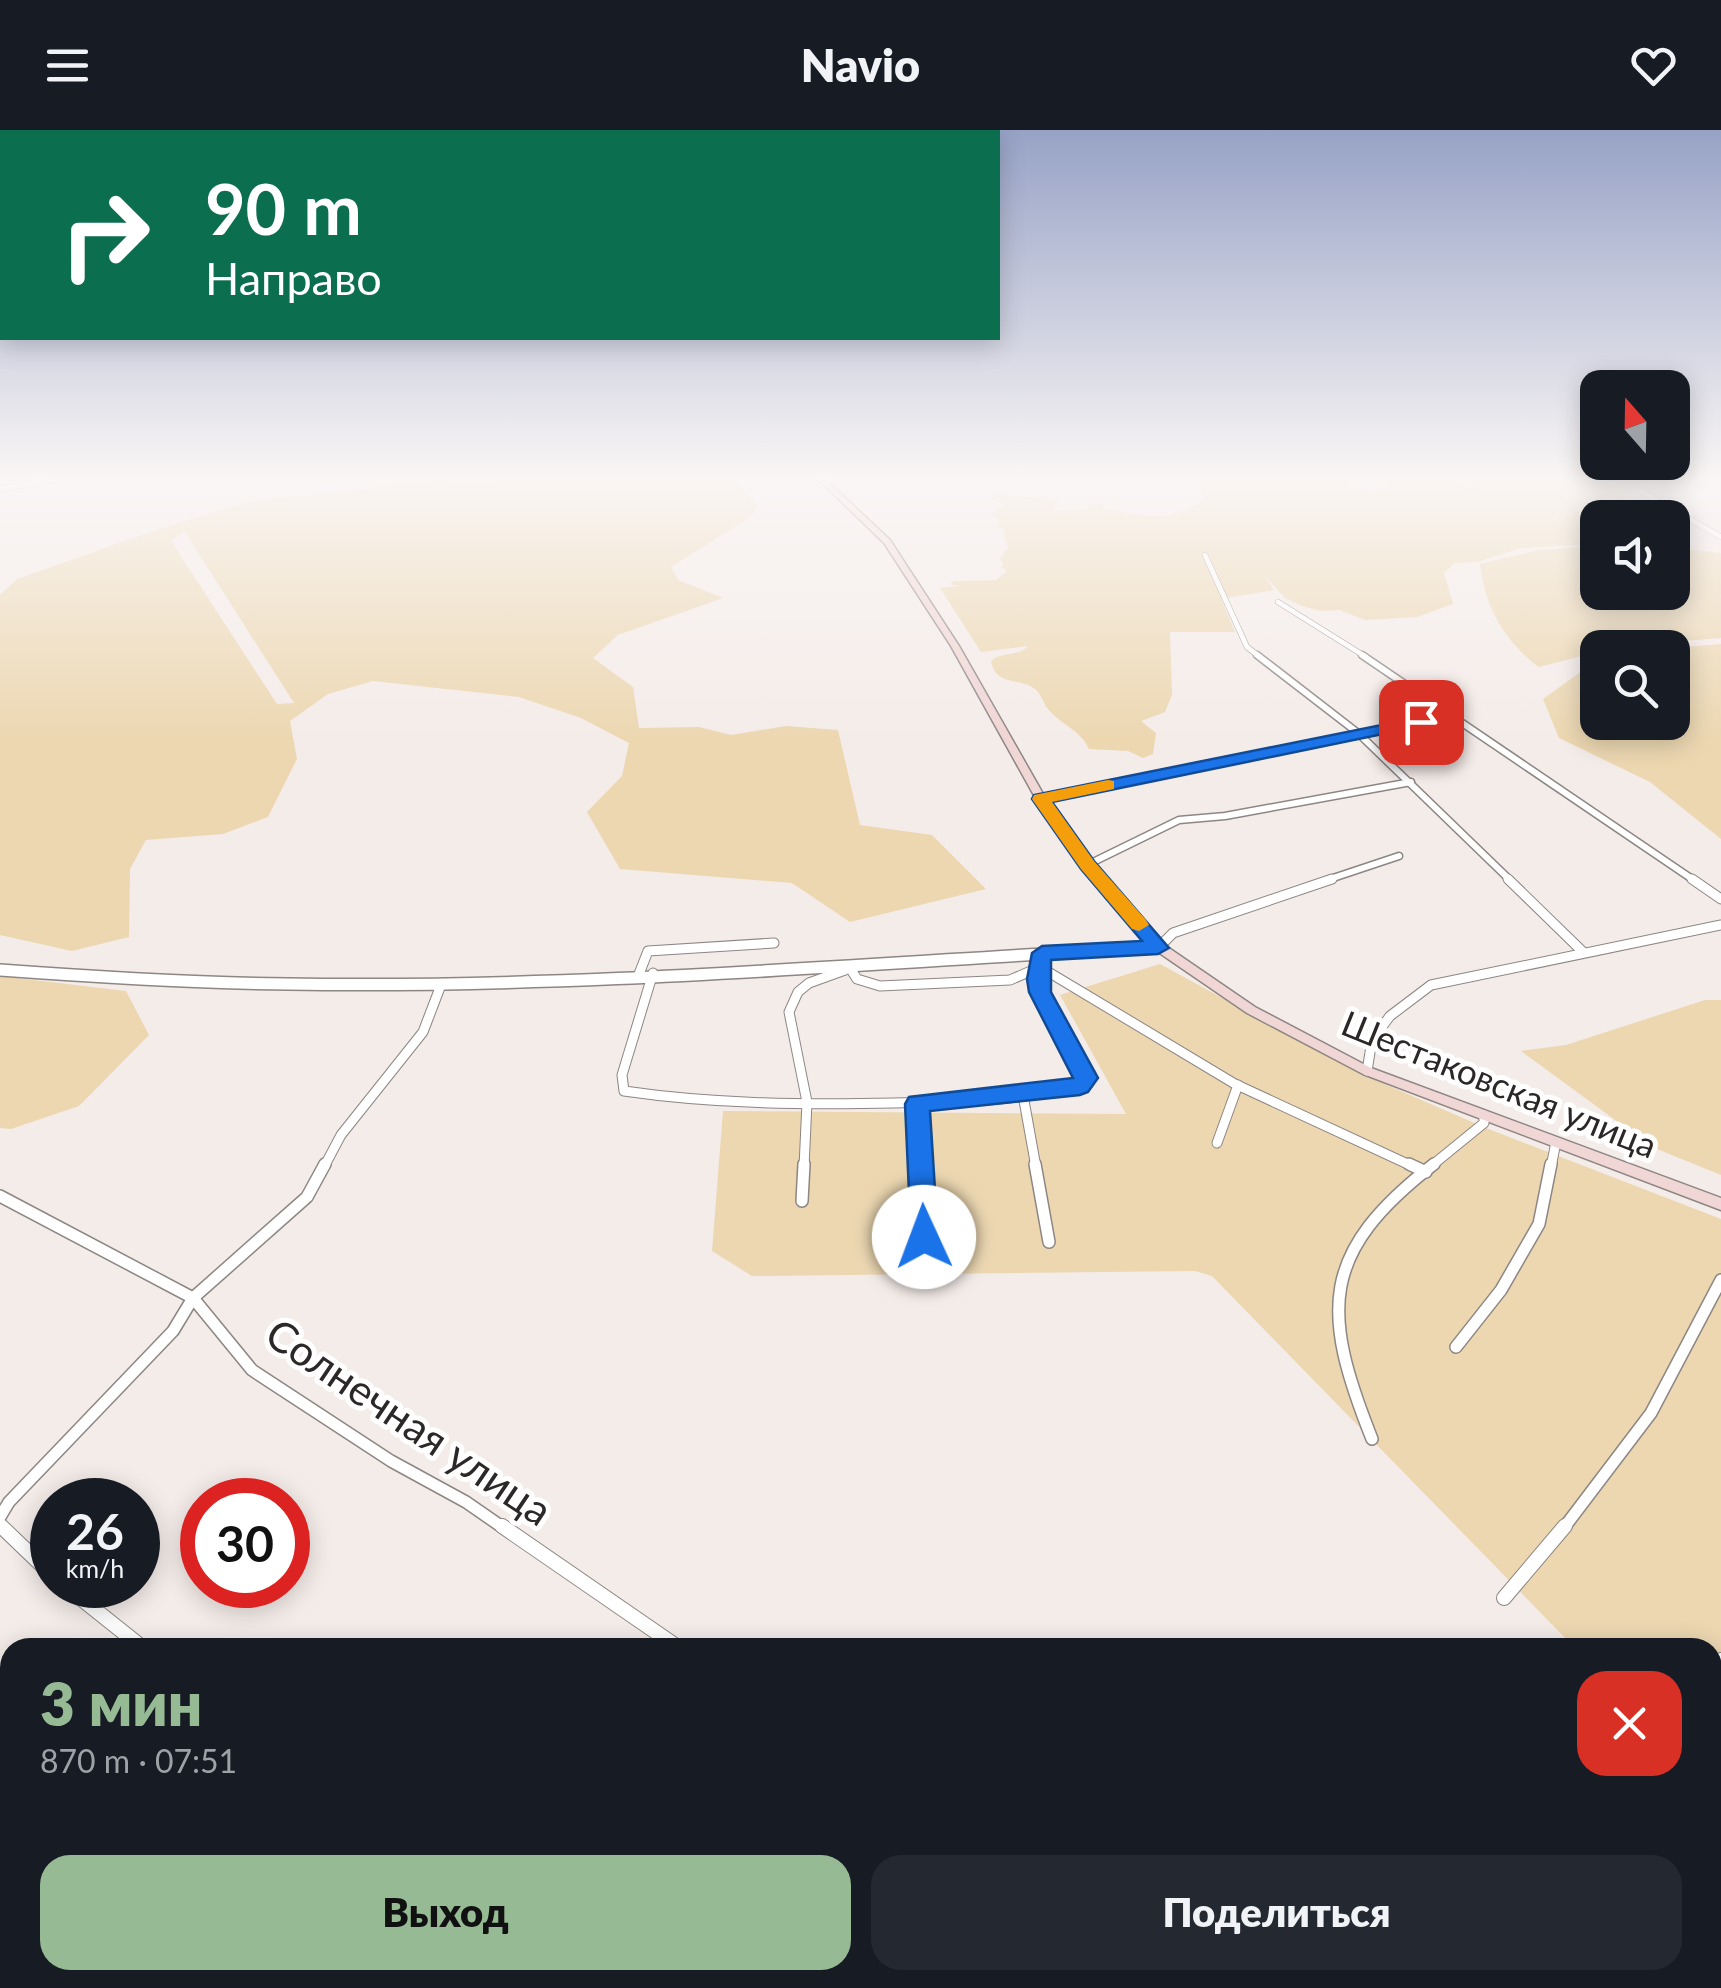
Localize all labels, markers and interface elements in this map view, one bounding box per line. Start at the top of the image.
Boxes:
icon: menu [40,38,95,93]
text: Navio [801,38,920,92]
icon: heart [1626,38,1681,93]
text: 90 m [205,166,362,250]
icon: right [40,170,170,300]
text: Направо [205,251,382,305]
north arrow [1580,370,1690,480]
map controls [1580,370,1690,740]
button: sound [1580,500,1690,610]
button: search [1580,630,1690,740]
pin [1379,680,1464,765]
icon: arrive [1394,695,1449,750]
street label: Шестаковская улица [1336,1001,1663,1166]
position arrow [872,1185,976,1289]
street label: Солнечная улица [257,1307,562,1535]
speed limit sign: 30 [180,1478,310,1608]
text: 26 [66,1501,124,1561]
text: km/h [66,1553,124,1583]
text: 3 мин [40,1667,202,1739]
button: close [1577,1671,1682,1776]
text: 870 m · 07:51 [40,1741,237,1780]
button: Выход [40,1855,851,1970]
button: Поделиться [871,1855,1682,1970]

